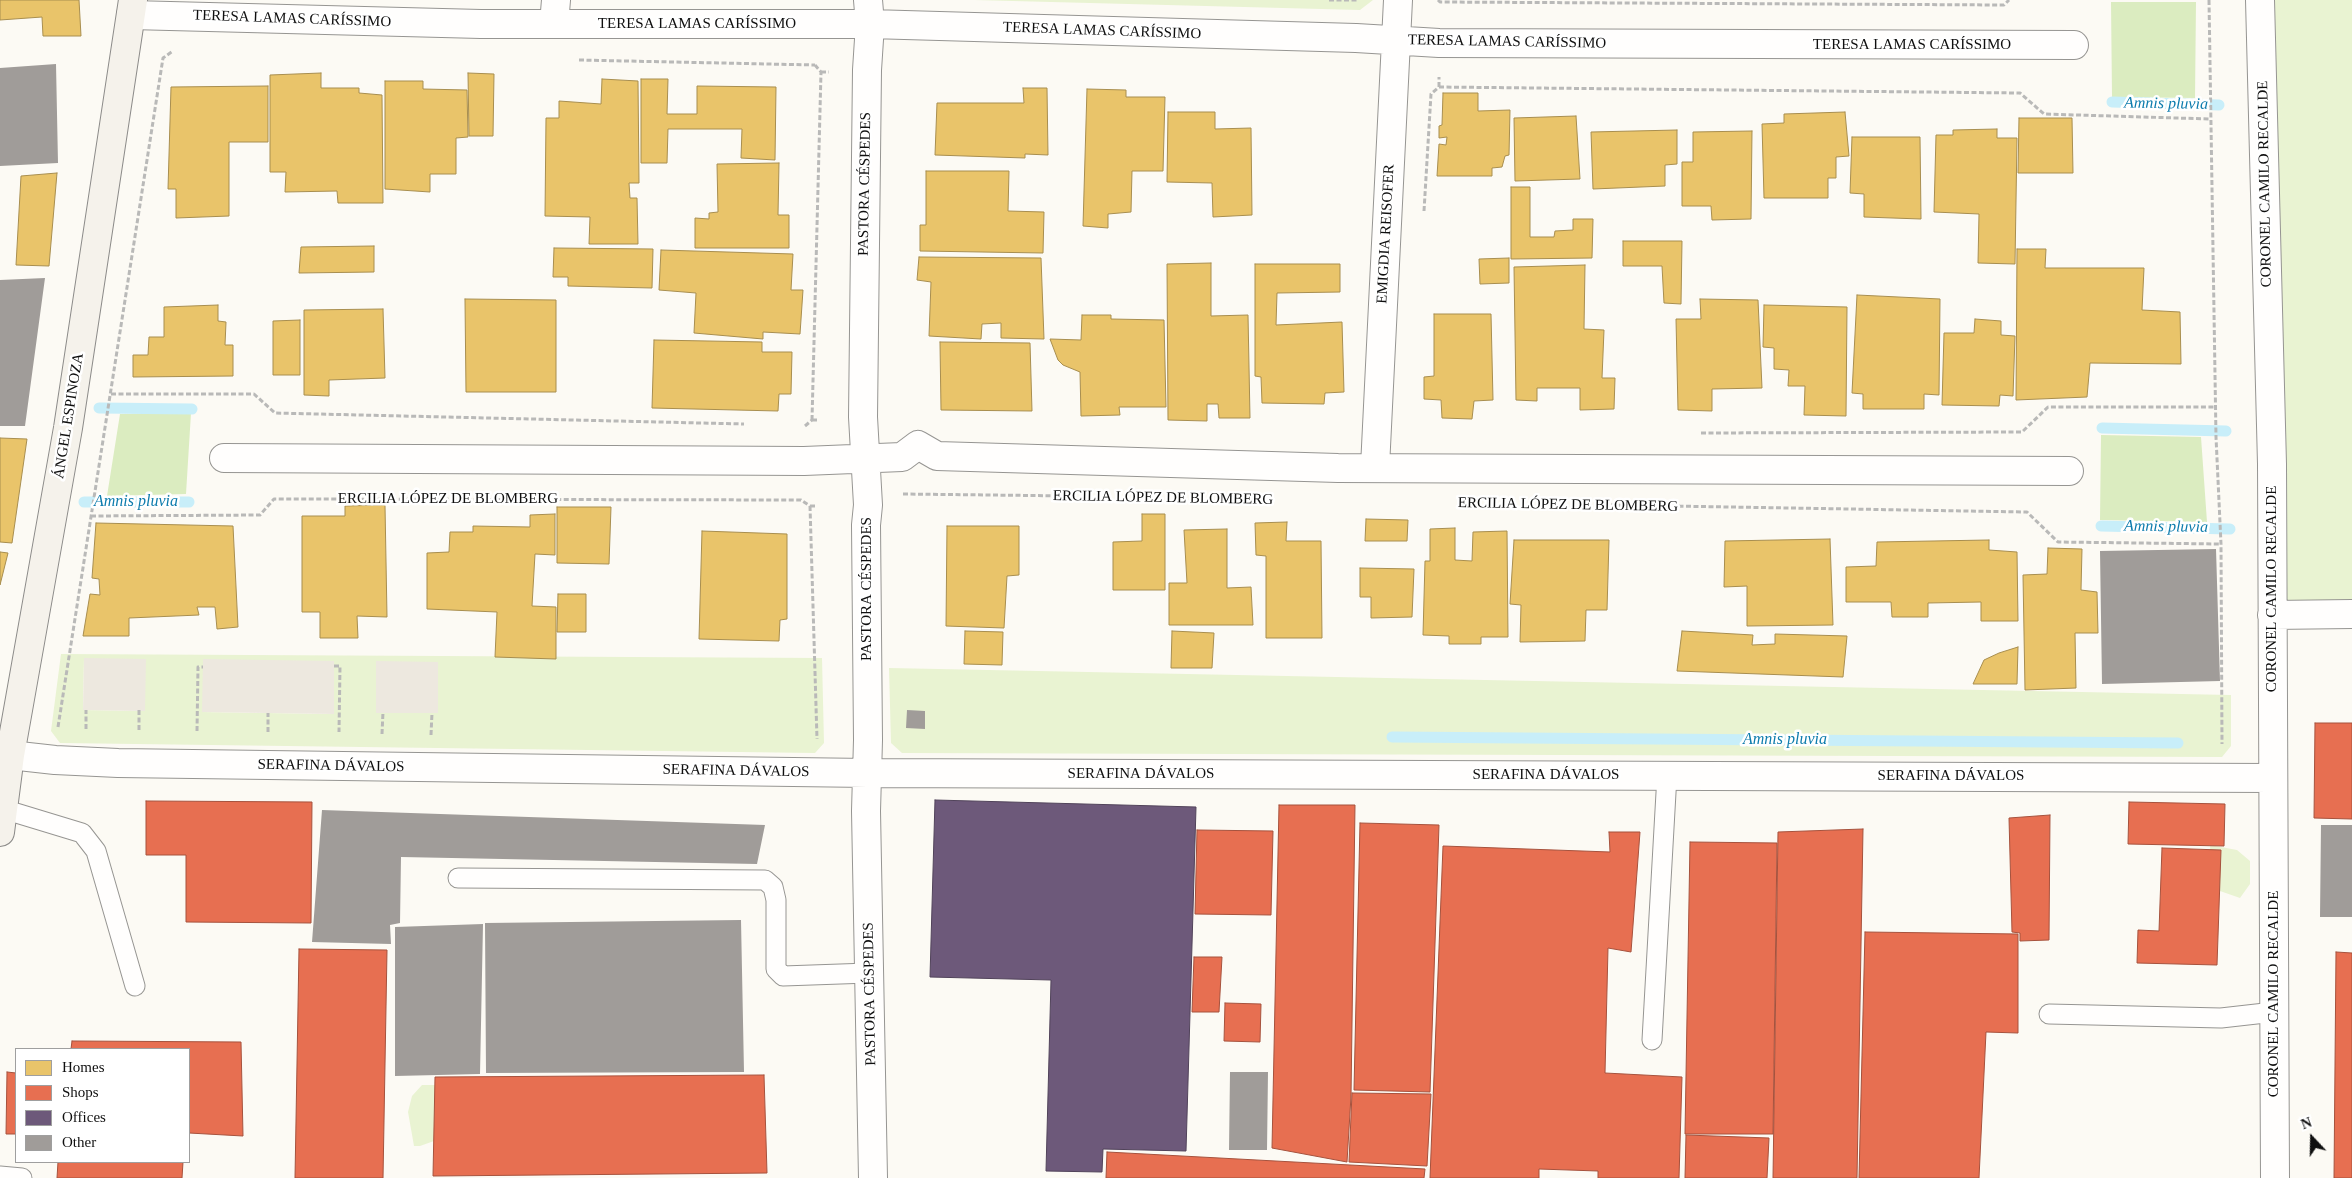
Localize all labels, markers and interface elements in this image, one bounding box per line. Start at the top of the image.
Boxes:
street label: TERESA LAMAS CARÍSSIMO [193,7,391,31]
street label: TERESA LAMAS CARÍSSIMO [598,15,796,33]
street label: TERESA LAMAS CARÍSSIMO [1003,19,1201,43]
street label: TERESA LAMAS CARÍSSIMO [1408,31,1606,53]
street label: TERESA LAMAS CARÍSSIMO [1813,36,2011,54]
street label: CORONEL CAMILO RECALDE [2254,81,2276,287]
water label: Amnis pluvia [2124,94,2208,114]
street label: PASTORA CÉSPEDES [855,112,875,256]
street label: EMIGDIA REISOFER [1373,164,1399,304]
street label: ÁNGEL ESPINOZA [50,352,88,480]
street label: CORONEL CAMILO RECALDE [2263,486,2281,692]
street label: ERCILIA LÓPEZ DE BLOMBERG [1053,487,1273,509]
street label: ERCILIA LÓPEZ DE BLOMBERG [338,490,558,508]
water label: Amnis pluvia [94,492,178,512]
street label: ERCILIA LÓPEZ DE BLOMBERG [1458,494,1678,516]
street label: PASTORA CÉSPEDES [858,517,876,661]
water label: Amnis pluvia [2124,517,2208,537]
water label: Amnis pluvia [1743,730,1827,750]
street label: SERAFINA DÁVALOS [257,756,405,776]
street label: SERAFINA DÁVALOS [662,761,810,781]
street label: SERAFINA DÁVALOS [1068,765,1214,783]
street label: SERAFINA DÁVALOS [1473,766,1619,784]
street label: SERAFINA DÁVALOS [1878,767,2024,785]
street label: CORONEL CAMILO RECALDE [2265,891,2283,1097]
street label: PASTORA CÉSPEDES [860,922,880,1066]
legend [15,1048,190,1163]
text: Homes [62,1059,105,1075]
text: Shops [62,1084,99,1100]
text: Offices [62,1109,106,1125]
north arrow [2287,1113,2337,1163]
text: N [2299,1115,2314,1132]
text: Other [62,1134,96,1150]

